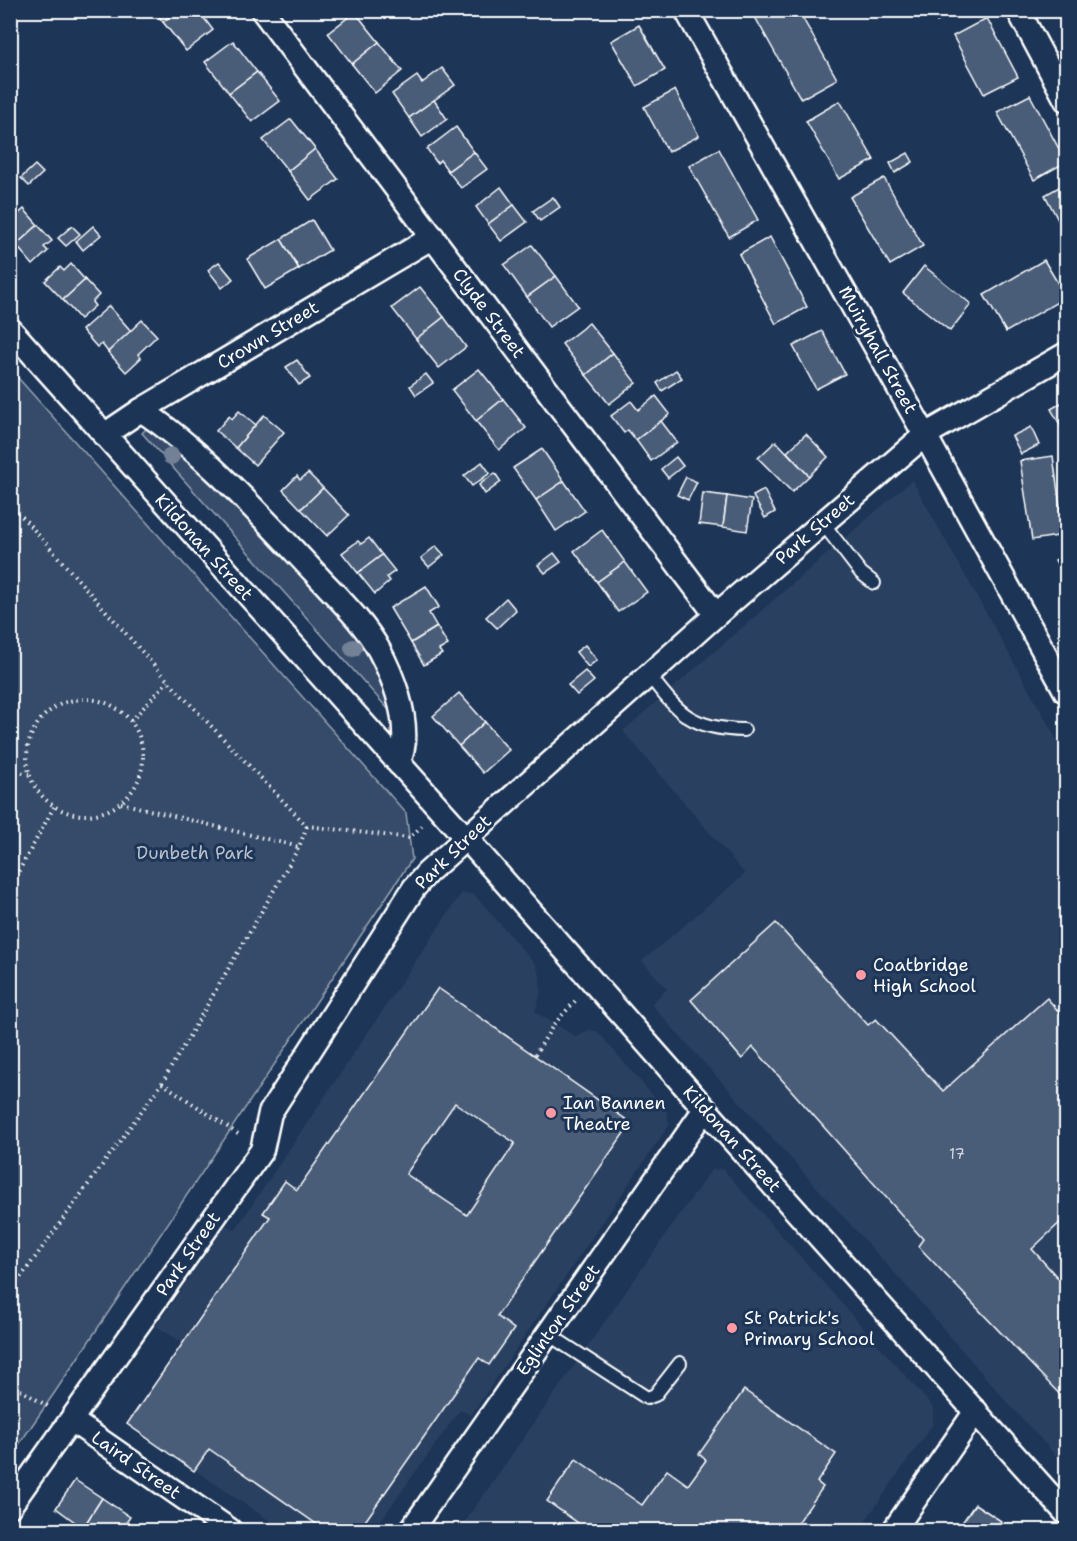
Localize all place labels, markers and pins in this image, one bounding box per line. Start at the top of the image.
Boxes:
place label: Coatbridge High School [873,953,976,998]
marker: Coatbridge High School [854,968,868,982]
place label: Ian Bannen Theatre [563,1091,665,1136]
marker: Ian Bannen Theatre [544,1106,558,1120]
place label: St Patrick's Primary School [744,1306,875,1351]
marker: St Patrick's Primary School [725,1321,739,1335]

